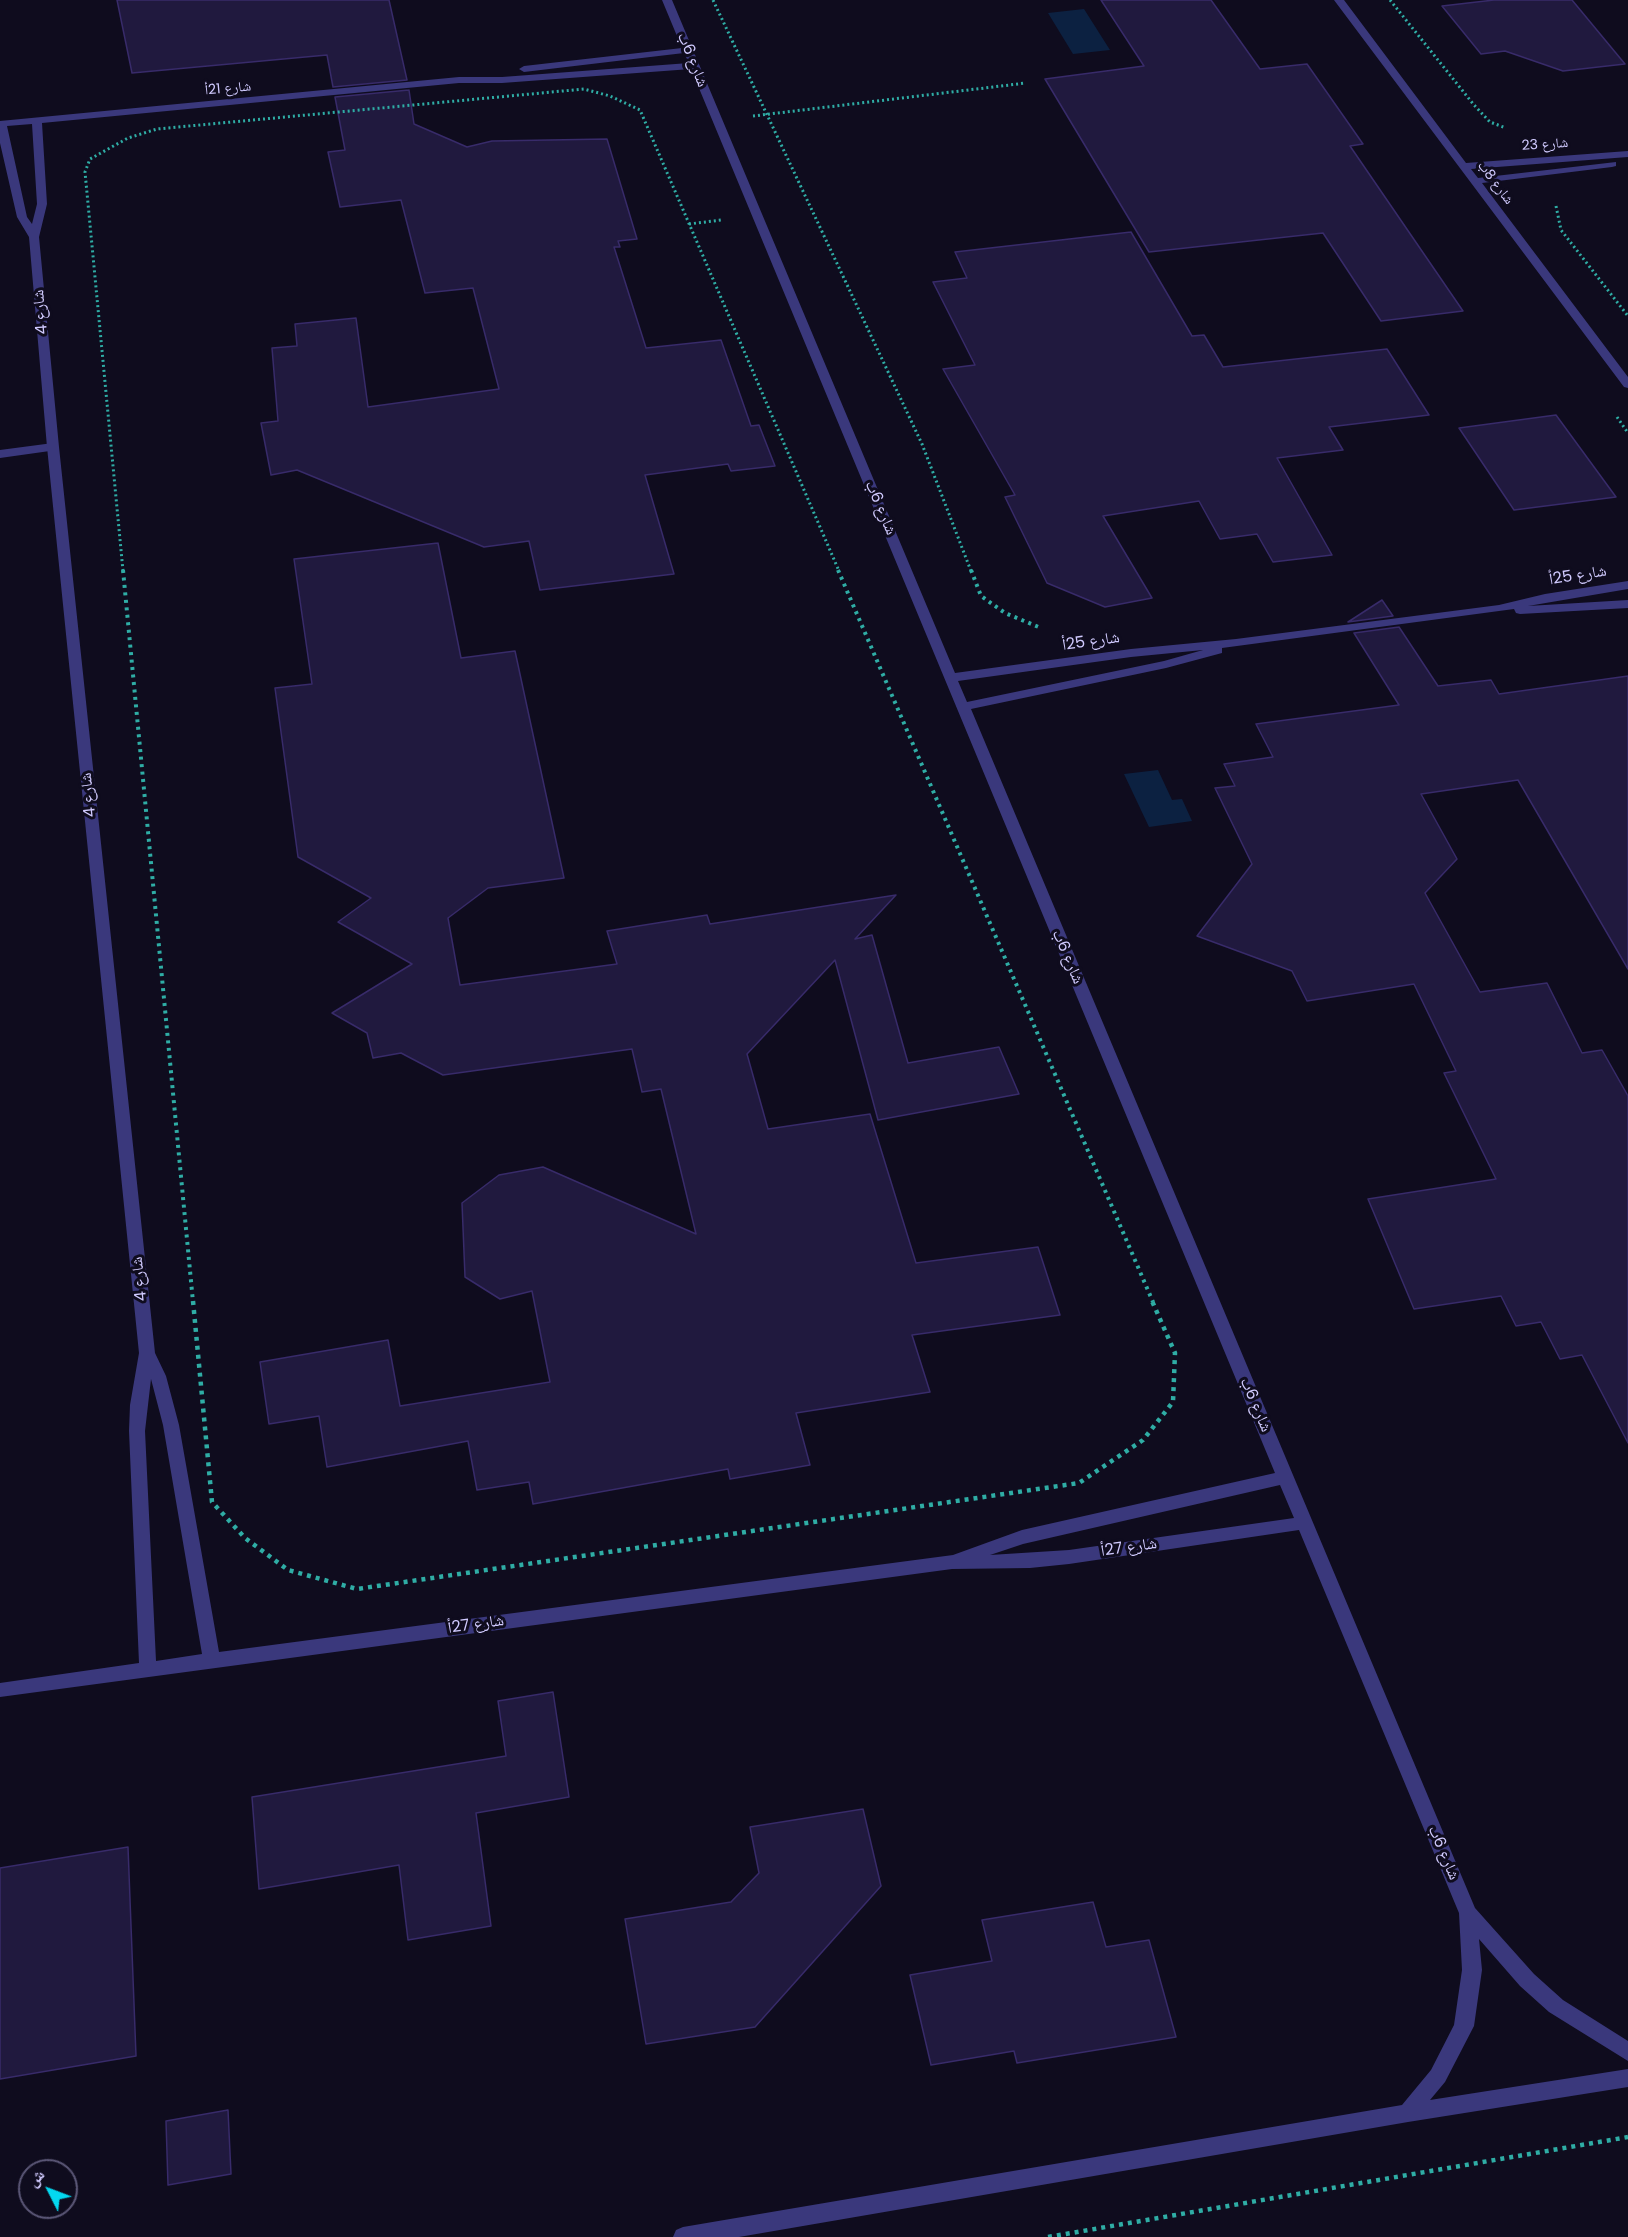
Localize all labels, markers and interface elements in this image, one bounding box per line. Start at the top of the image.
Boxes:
street label: شارع 6ب [672,30,712,90]
street label: شارع 21أ [204,79,252,99]
street label: شارع 23 [1521,135,1569,155]
street label: شارع 8ب [1473,158,1517,208]
street label: شارع 4 [29,289,53,335]
street label: شارع 6ب [860,478,900,538]
street label: شارع 25أ [1548,562,1608,590]
street label: شارع 25أ [1061,628,1121,656]
street label: شارع 4 [77,772,101,818]
street label: شارع 6ب [1047,927,1087,987]
street label: شارع 4 [128,1256,152,1302]
street label: شارع 6ب [1235,1375,1275,1435]
street label: شارع 27أ [1100,1535,1158,1561]
street label: شارع 27أ [447,1612,505,1638]
street label: شارع 6ب [1423,1823,1463,1883]
north arrow [18,2159,78,2219]
text: ش [22,2164,50,2192]

